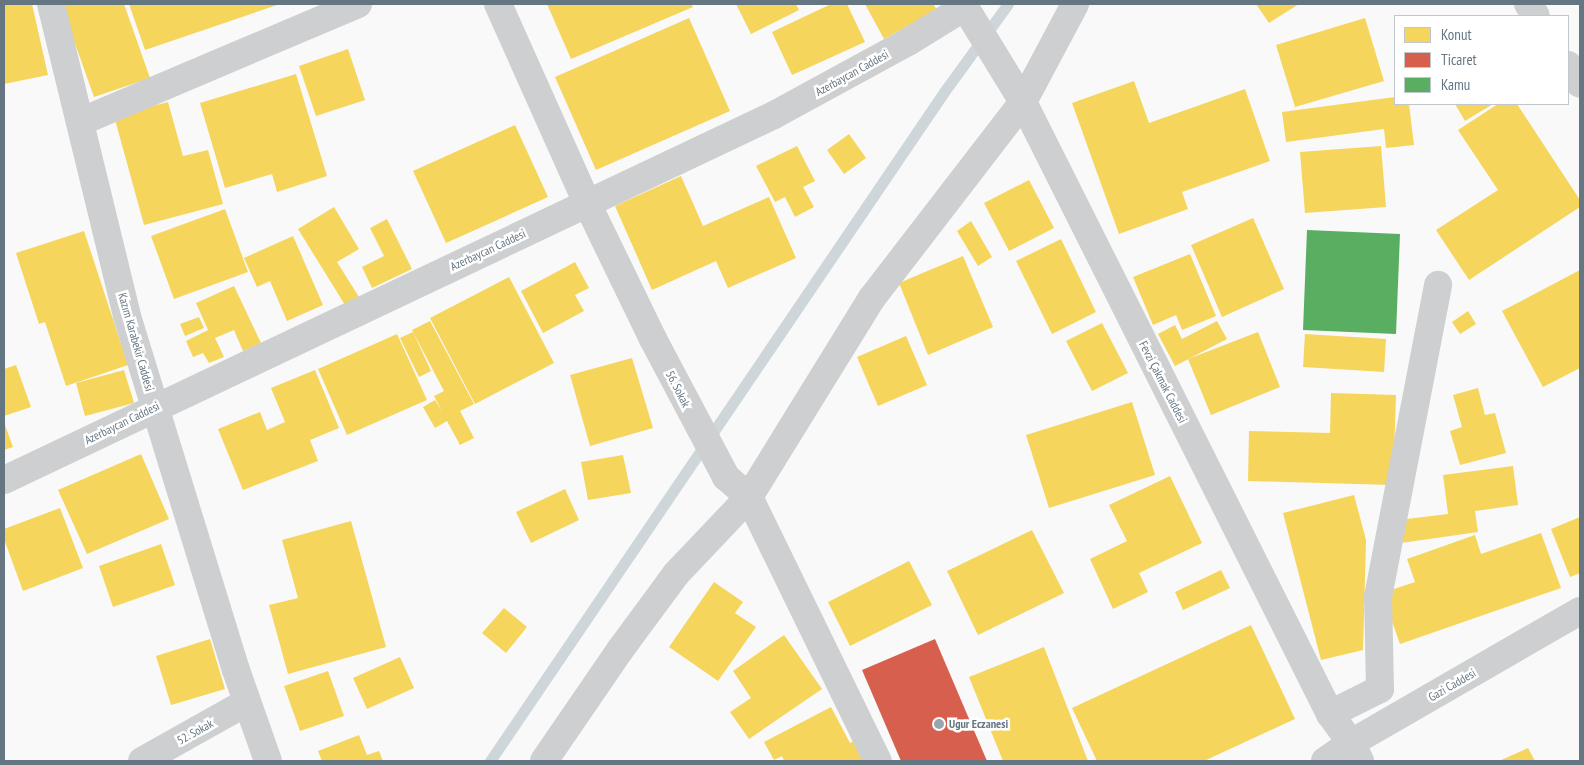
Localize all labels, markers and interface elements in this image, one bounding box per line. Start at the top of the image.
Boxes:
legend [1394,15,1569,105]
text: Konut [1441,25,1472,44]
street label: Azerbaycan Caddesi [813,47,891,99]
text: Ticaret [1441,50,1477,69]
text: Kamu [1441,75,1470,94]
street label: Azerbaycan Caddesi [448,226,528,274]
street label: Kazım Karabekir Caddesi [115,291,157,393]
street label: Fevzi Çakmak Caddesi [1136,338,1190,426]
street label: 56. Sokak [663,368,693,410]
street label: Azerbaycan Caddesi [82,399,162,447]
street label: Gazi Caddesi [1426,666,1478,704]
street label: 52. Sokak [174,716,216,748]
place label: Ugur Eczanesi [949,717,1008,731]
marker: Ugur Eczanesi [933,718,945,730]

